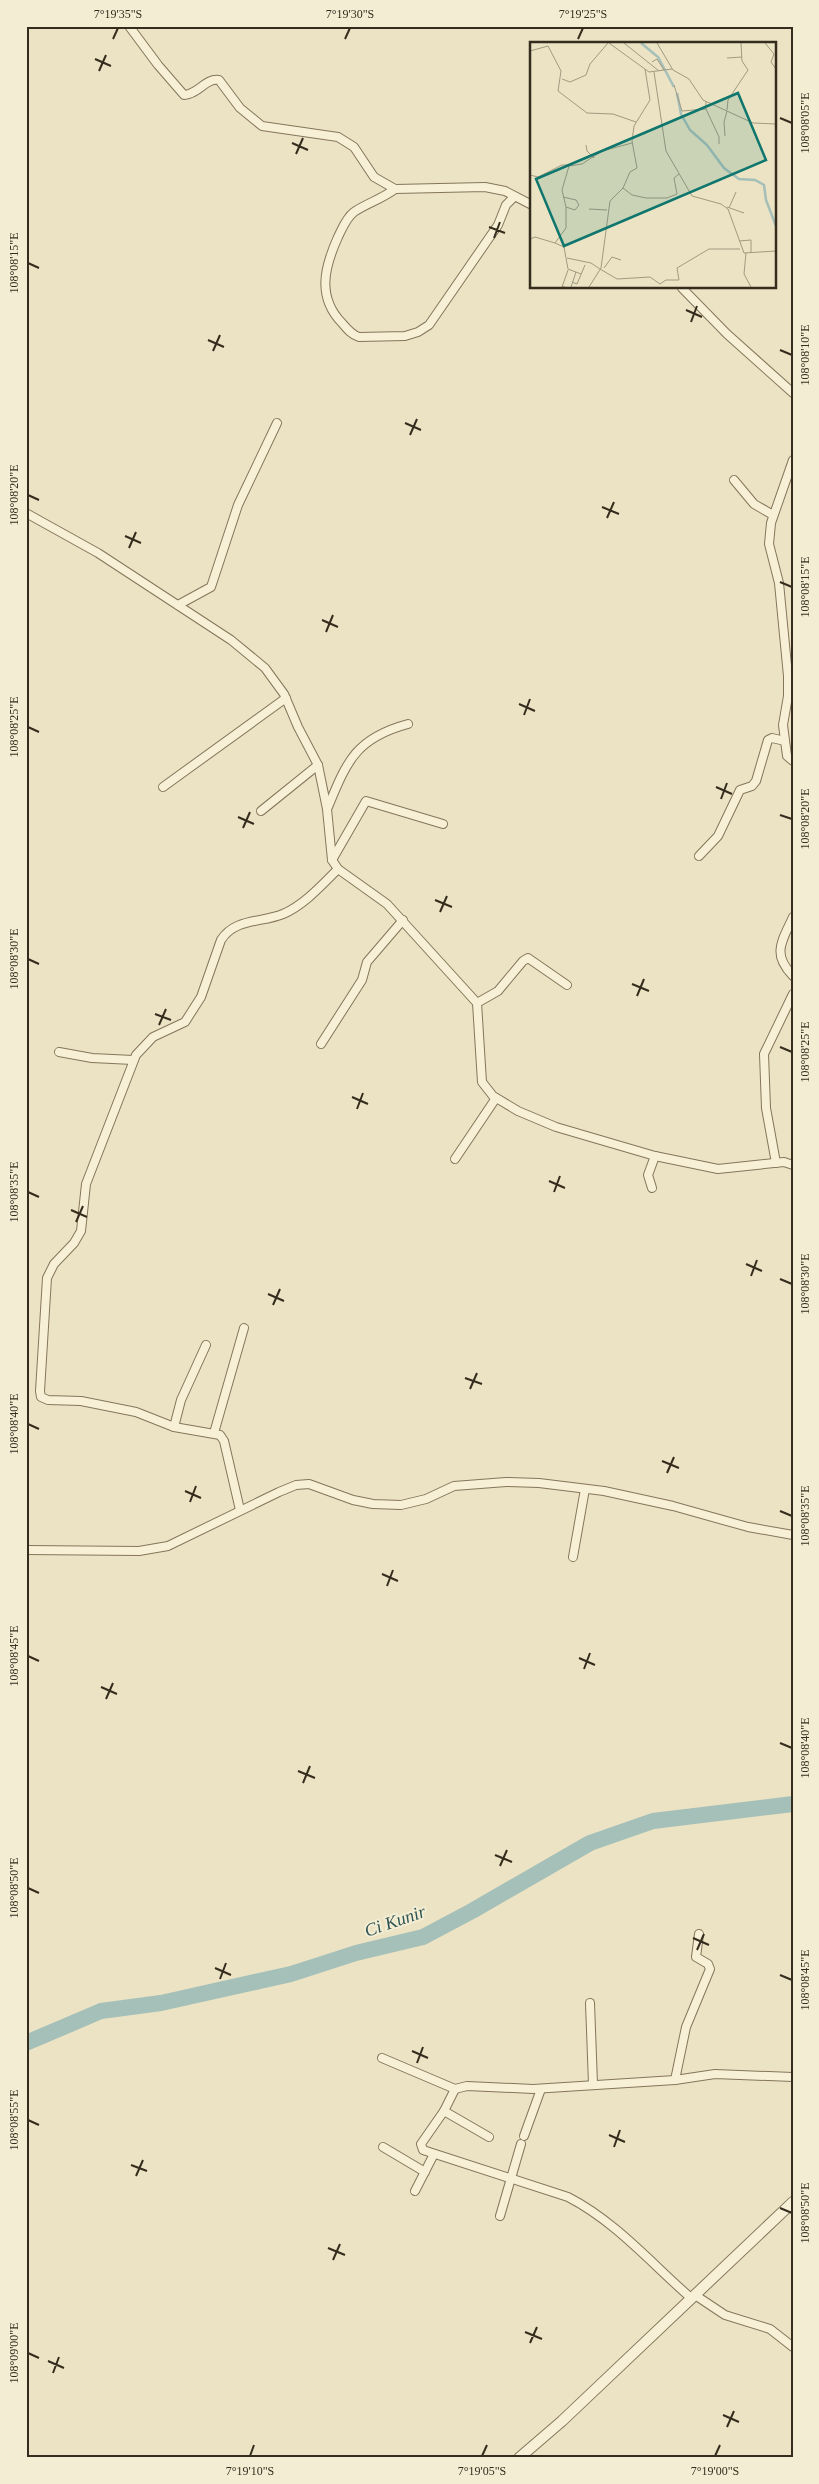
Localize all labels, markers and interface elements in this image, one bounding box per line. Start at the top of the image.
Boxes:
text: 7°19'35"S [94,7,142,21]
text: 7°19'30"S [326,7,374,21]
text: 7°19'25"S [559,7,607,21]
inset map [530,42,776,289]
text: 108°08'05"E [798,92,812,154]
text: 108°08'15"E [7,232,21,294]
text: 108°08'10"E [798,324,812,386]
text: 108°08'20"E [7,464,21,526]
text: 108°08'15"E [798,556,812,618]
text: 108°08'25"E [7,696,21,758]
text: 108°08'20"E [798,788,812,850]
text: 108°08'30"E [7,928,21,990]
text: 108°08'25"E [798,1021,812,1083]
text: 108°08'35"E [7,1161,21,1223]
text: 108°08'30"E [798,1253,812,1315]
text: 108°08'40"E [7,1393,21,1455]
text: 108°08'35"E [798,1485,812,1547]
text: 108°08'45"E [7,1625,21,1687]
text: 108°08'40"E [798,1717,812,1779]
text: 108°08'50"E [7,1857,21,1919]
water label: Ci Kunir [362,1901,429,1941]
text: 108°08'45"E [798,1949,812,2011]
text: 108°08'55"E [7,2089,21,2151]
text: 108°08'50"E [798,2182,812,2244]
text: 108°09'00"E [7,2322,21,2384]
text: 7°19'10"S [226,2464,274,2478]
text: 7°19'05"S [458,2464,506,2478]
text: 7°19'00"S [691,2464,739,2478]

